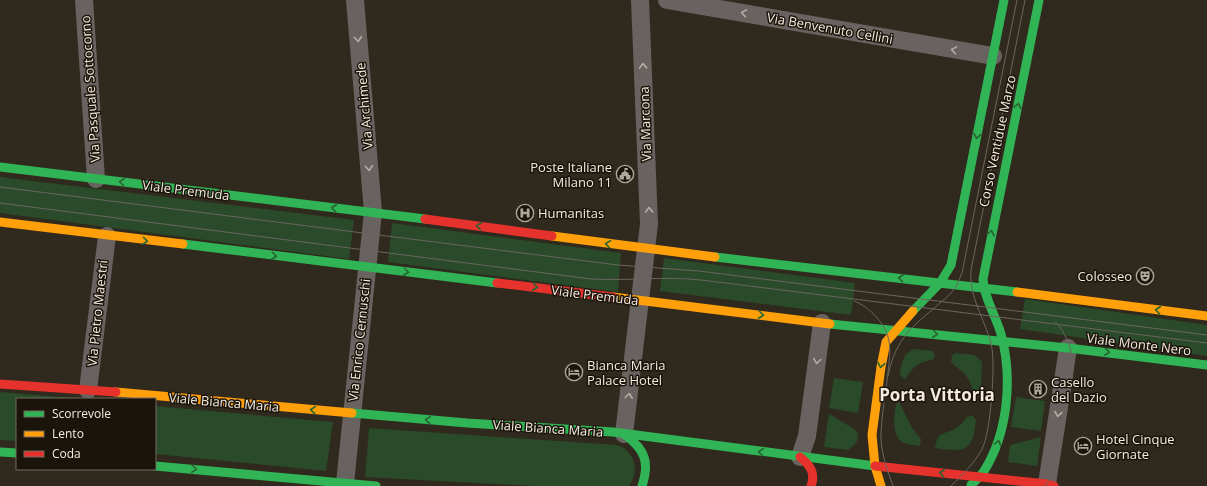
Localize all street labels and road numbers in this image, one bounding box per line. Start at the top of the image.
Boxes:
street label: Via Benvenuto Cellini [766,8,894,48]
street label: Via Pasquale Sottocorno [76,15,104,163]
street label: Via Archimede [351,62,377,150]
street label: Corso Ventidue Marzo [974,73,1020,209]
street label: Via Marcona [635,86,655,162]
street label: Viale Premuda [141,176,231,204]
street label: Via Pietro Maestri [82,259,112,367]
street label: Via Enrico Cernuschi [344,278,374,402]
street label: Viale Premuda [550,281,640,309]
street label: Viale Monte Nero [1086,329,1192,359]
street label: Viale Bianca Maria [168,388,280,416]
street label: Viale Bianca Maria [492,415,604,441]

